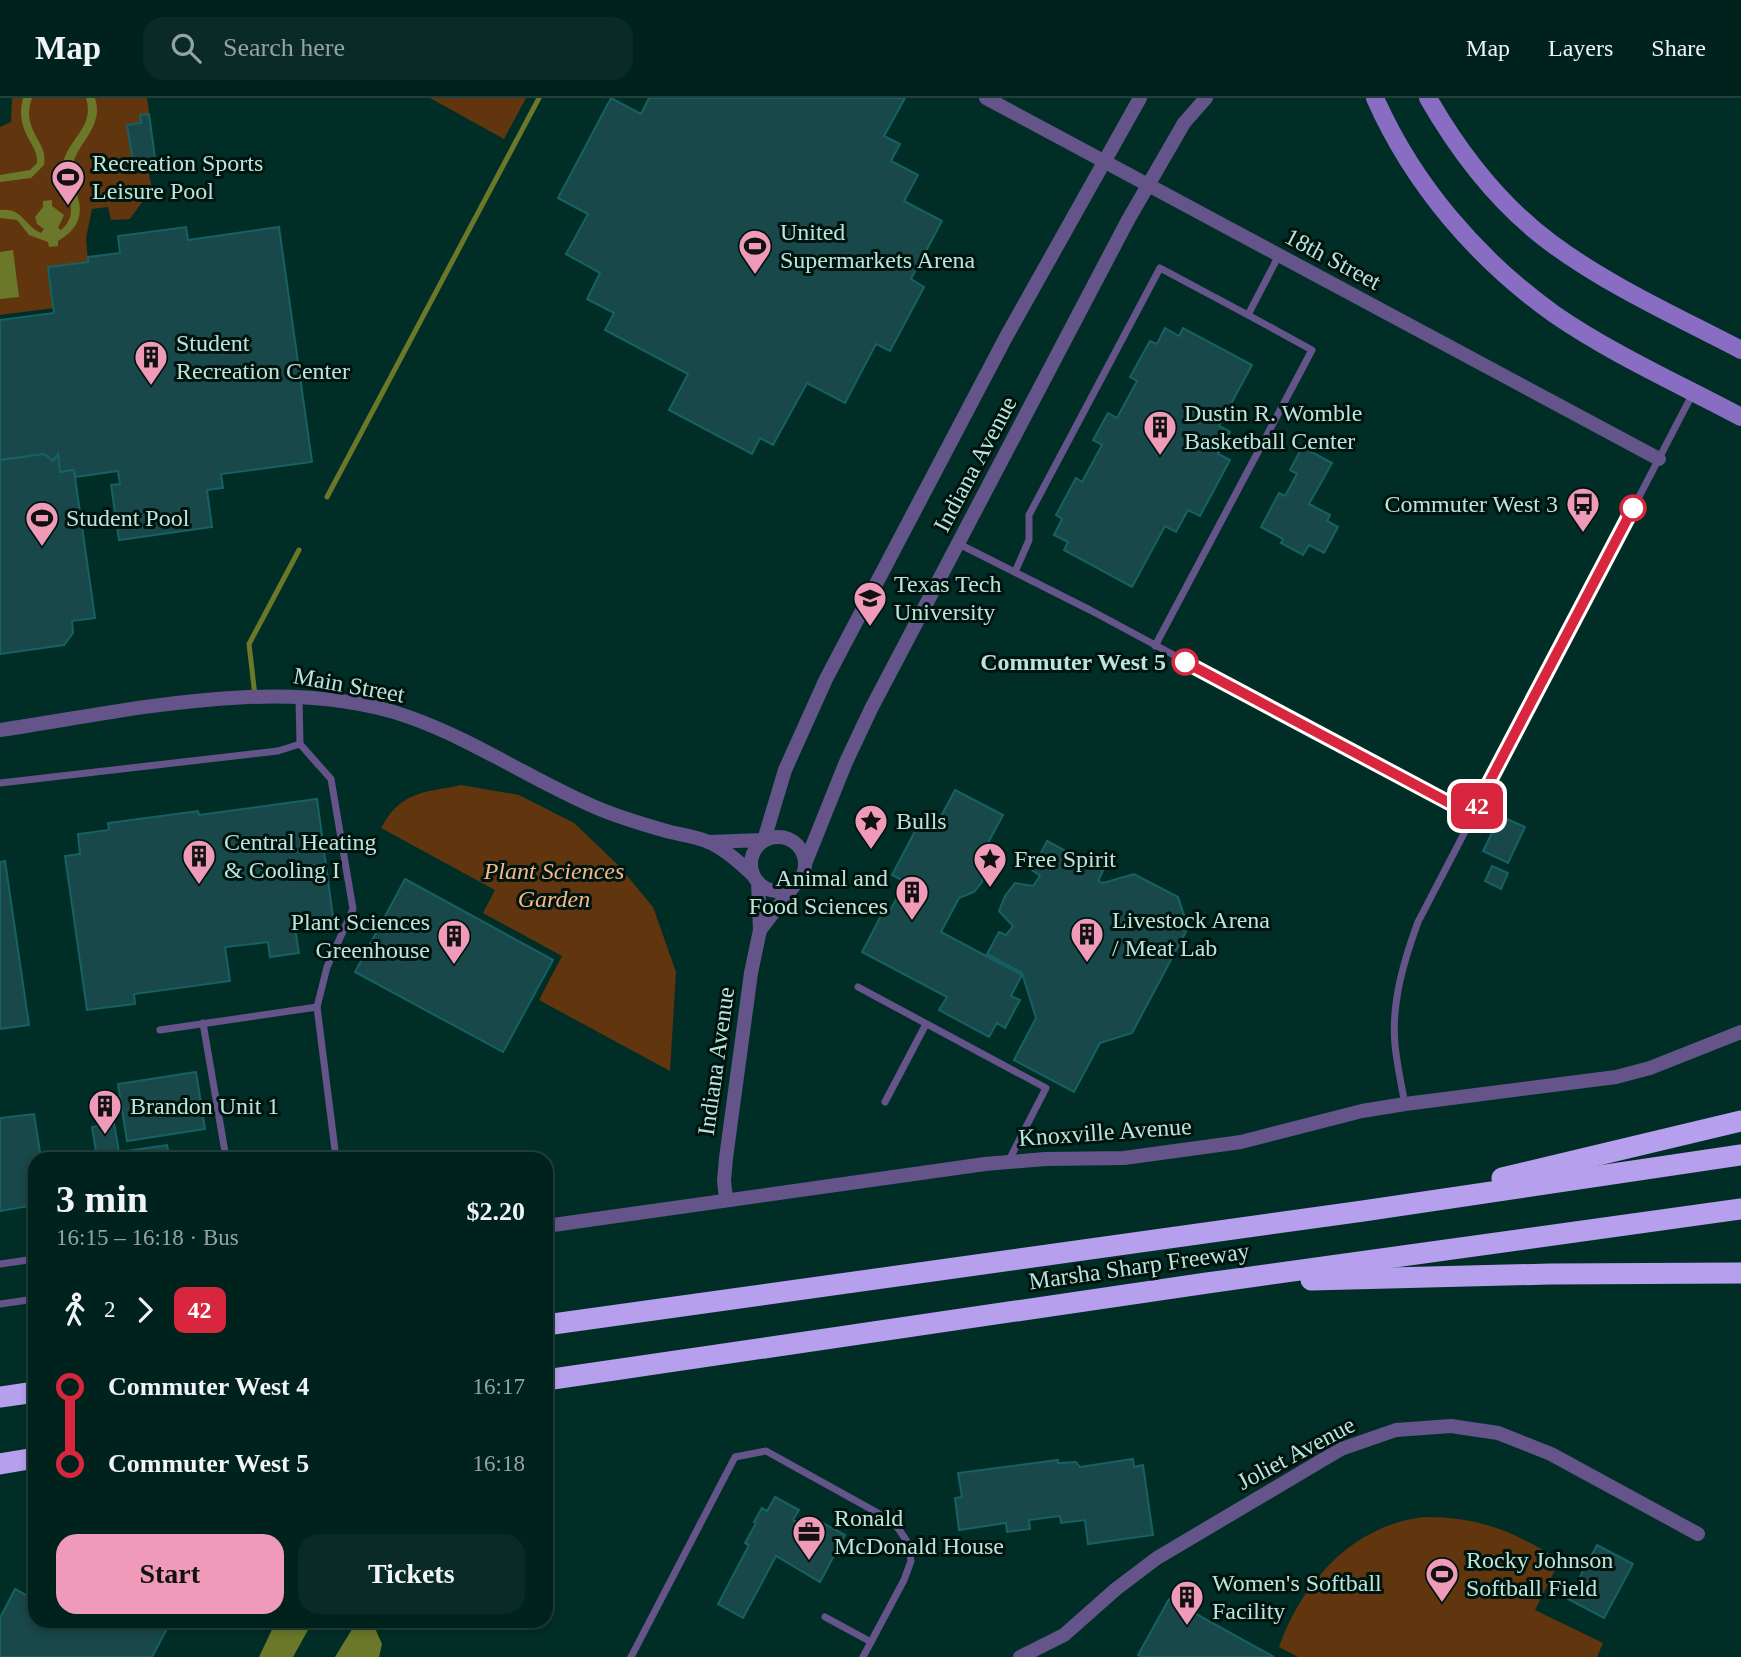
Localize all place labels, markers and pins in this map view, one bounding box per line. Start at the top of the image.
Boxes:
place label: Recreation Sports Leisure Pool [92,150,263,204]
sports icon: Recreation Sports Leisure Pool [49,158,87,207]
place label: United Supermarkets Arena [780,219,976,273]
sports icon: United Supermarkets Arena [736,227,774,276]
place label: Student Recreation Center [176,330,350,384]
building icon: Student Recreation Center [132,338,170,387]
place label: Dustin R. Womble Basketball Center [1184,400,1362,454]
building icon: Dustin R. Womble Basketball Center [1141,408,1179,457]
bus stop icon: Commuter West 3 [1564,485,1602,534]
place label: Commuter West 3 [1384,491,1558,517]
unlabelled marker [1620,495,1646,521]
sports icon: Student Pool [23,499,61,548]
place label: Student Pool [66,505,190,531]
place label: Texas Tech University [894,571,1001,625]
school or university icon: Texas Tech University [851,579,889,628]
place label: Commuter West 5 [980,649,1166,675]
marker: Commuter West 5 [1172,649,1198,675]
place icon: Bulls [852,802,890,851]
place label: Bulls [896,808,947,834]
place label: Central Heating & Cooling I [224,829,377,883]
building icon: Central Heating & Cooling I [180,837,218,886]
place icon: Free Spirit [971,840,1009,889]
place label: Free Spirit [1014,846,1116,872]
place label: Animal and Food Sciences [749,865,888,919]
building icon: Animal and Food Sciences [893,873,931,922]
place label: Livestock Arena / Meat Lab [1112,907,1270,961]
place label: Plant Sciences Greenhouse [291,909,430,963]
building icon: Livestock Arena / Meat Lab [1068,915,1106,964]
building icon: Plant Sciences Greenhouse [435,917,473,966]
building icon: Brandon Unit 1 [86,1087,124,1136]
place label: Brandon Unit 1 [130,1093,279,1119]
place label: Ronald McDonald House [834,1505,1004,1559]
office icon: Ronald McDonald House [790,1513,828,1562]
place label: Rocky Johnson Softball Field [1466,1547,1613,1601]
sports icon: Rocky Johnson Softball Field [1423,1555,1461,1604]
place label: Women's Softball Facility [1212,1570,1382,1624]
building icon: Women's Softball Facility [1168,1578,1206,1627]

